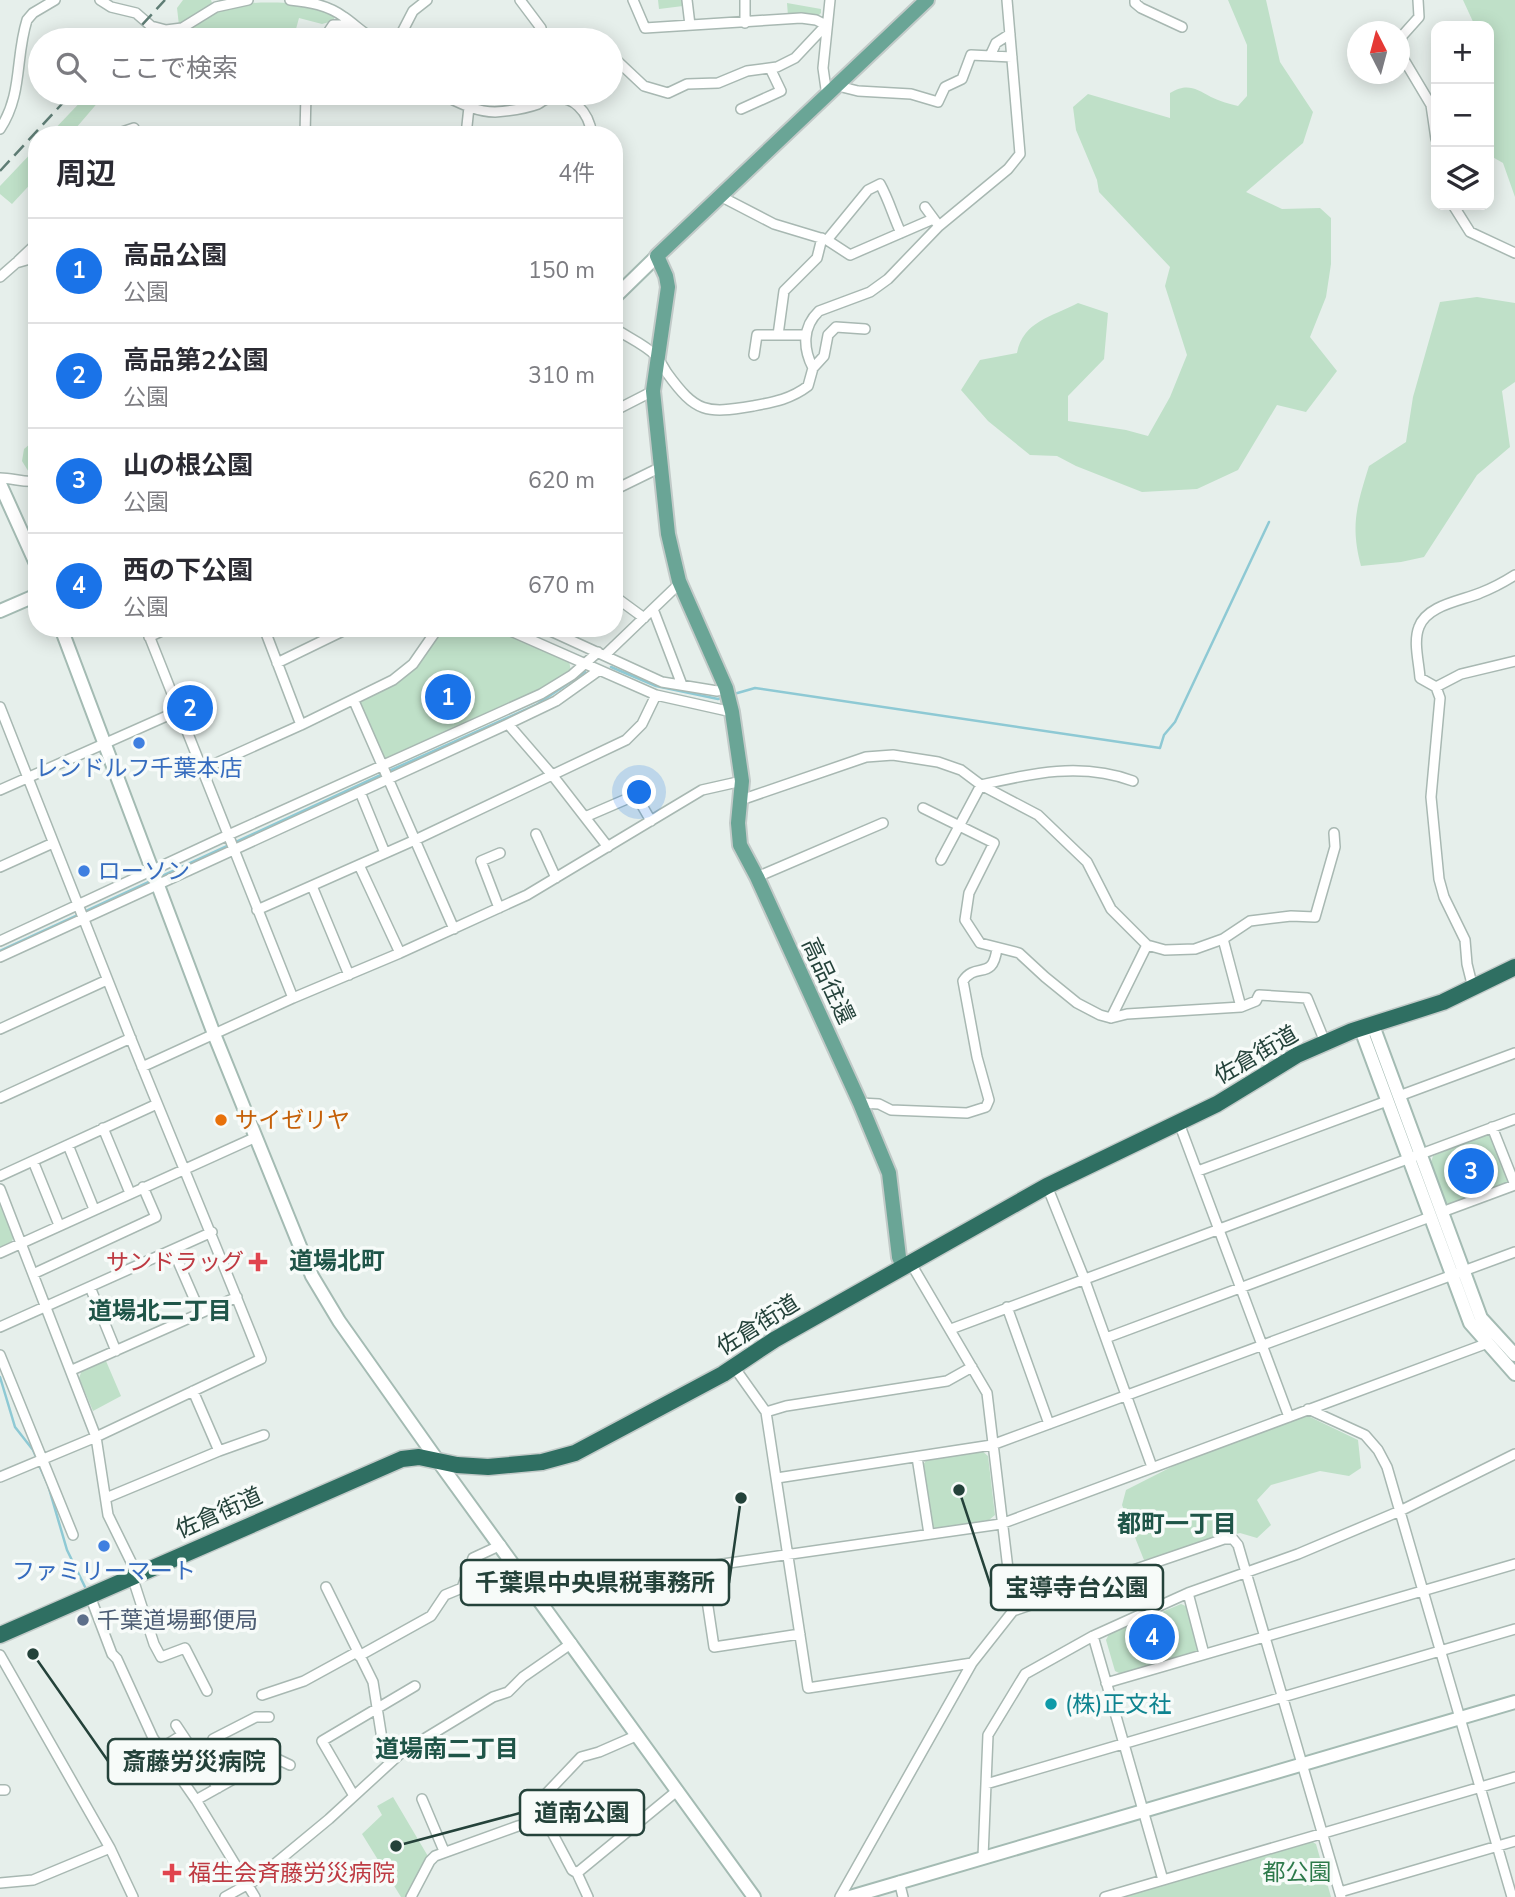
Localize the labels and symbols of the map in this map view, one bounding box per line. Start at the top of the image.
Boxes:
north arrow [1347,21,1410,84]
pin: 1 [425,671,471,723]
pin: 2 [167,682,213,734]
marker: レンドルフ千葉本店 [131,735,147,751]
place label: レンドルフ千葉本店 [36,753,243,784]
your location [622,775,656,809]
place label: ローソン [98,856,190,887]
marker: ローソン [76,863,92,879]
street label: 高品往還 [795,933,861,1029]
street label: 佐倉街道 [1208,1019,1304,1091]
place label: サイゼリヤ [235,1105,350,1136]
marker: サイゼリヤ [213,1112,229,1128]
pin: 3 [1448,1145,1494,1197]
district label: 道場北町 [289,1245,385,1277]
place label: サンドラッグ [106,1247,244,1278]
marker: サンドラッグ [250,1254,266,1270]
street label: 佐倉街道 [711,1287,805,1363]
district label: 道場北二丁目 [88,1295,232,1327]
street label: 佐倉街道 [171,1480,267,1546]
district label: 都町一丁目 [1117,1508,1237,1540]
marker: ファミリーマート [96,1538,112,1554]
place label: ファミリーマート [12,1556,196,1587]
callout: 千葉県中央県税事務所 [461,1560,729,1605]
callout: 宝導寺台公園 [991,1565,1163,1610]
text: 千葉県中央県税事務所 [475,1567,715,1599]
text: 宝導寺台公園 [1005,1572,1149,1604]
place label: 千葉道場郵便局 [97,1605,258,1636]
pin: 4 [1129,1611,1175,1663]
marker: 千葉道場郵便局 [75,1612,91,1628]
place label: (株)正文社 [1065,1689,1172,1720]
marker: (株)正文社 [1043,1696,1059,1712]
district label: 道場南二丁目 [375,1733,519,1765]
callout: 斎藤労災病院 [108,1739,280,1784]
text: 斎藤労災病院 [122,1746,266,1778]
callout: 道南公園 [520,1790,644,1835]
text: 道南公園 [534,1797,630,1829]
park label: 都公園 [1263,1857,1332,1888]
place label: 福生会斉藤労災病院 [188,1858,395,1889]
marker: 福生会斉藤労災病院 [162,1863,182,1883]

